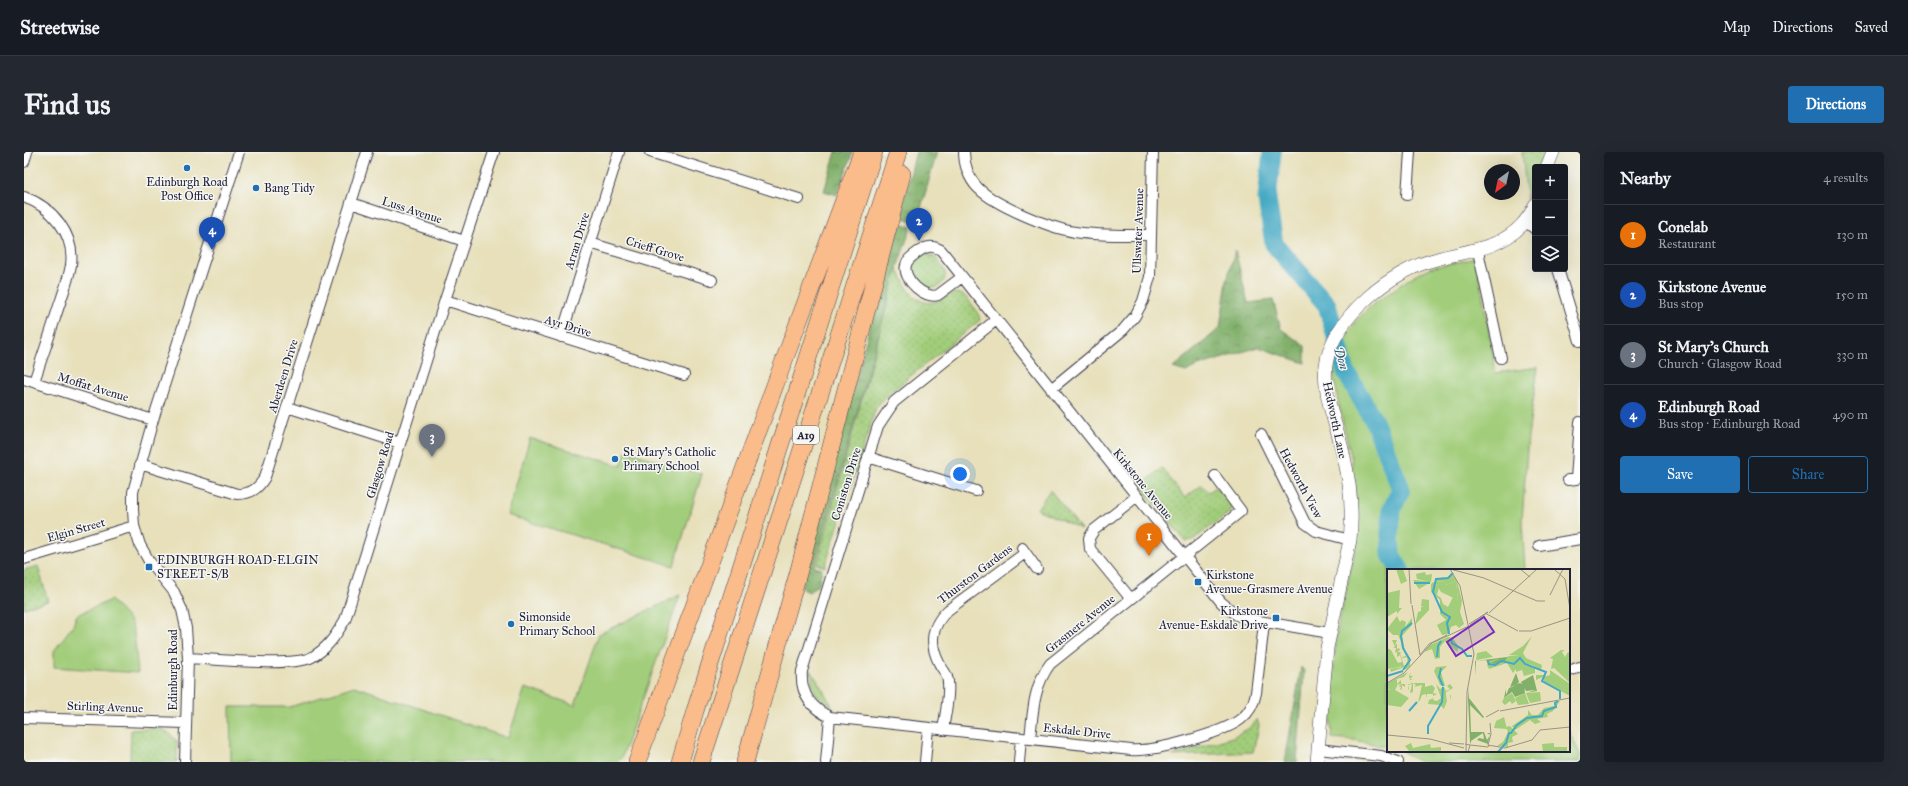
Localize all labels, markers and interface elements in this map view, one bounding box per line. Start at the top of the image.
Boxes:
text: Streetwise [20,16,100,39]
text: Map [1723,19,1750,36]
text: Directions [1772,19,1833,36]
text: Saved [1855,19,1888,36]
button: Directions [1788,86,1884,123]
text: Find us [24,87,110,122]
marker: Edinburgh Road Post Office [182,163,192,173]
north arrow [1484,164,1520,200]
map controls [1532,164,1568,272]
button: + [1532,164,1568,200]
text: Nearby [1620,168,1671,189]
text: 4 results [1823,170,1868,186]
place label: Edinburgh Road Post Office [146,175,228,203]
place label: Bang Tidy [264,181,315,196]
marker: Bang Tidy [251,183,261,193]
street label: Ullswater Avenue [1130,188,1146,274]
street label: Luss Avenue [380,194,444,226]
button: − [1532,200,1568,236]
pin: 2 [906,208,932,241]
street label: Arran Drive [561,211,592,272]
pin: 4 [199,217,225,250]
text: Conelab [1658,218,1708,236]
text: 1 [1630,227,1636,243]
text: 130 m [1836,227,1868,243]
street label: Crieff Grove [624,233,686,265]
button: layers [1532,236,1568,272]
text: Restaurant [1658,236,1716,252]
text: Kirkstone Avenue [1658,278,1766,296]
text: 2 [1630,287,1636,303]
text: 150 m [1836,287,1868,303]
text: Bus stop [1658,296,1704,312]
street label: Ayr Drive [542,312,593,340]
street label: Aberdeen Drive [265,338,301,415]
text: St Mary's Church [1658,338,1769,356]
water label: Don [1330,345,1352,372]
text: 3 [1630,347,1636,363]
text: 330 m [1836,347,1868,363]
text: Church · Glasgow Road [1658,356,1782,372]
street label: Moffat Avenue [56,370,130,404]
street label: Hedworth Lane [1320,380,1350,460]
text: Edinburgh Road [1658,398,1760,416]
text: 4 [1629,407,1637,423]
text: 490 m [1832,407,1868,423]
text: Bus stop · Edinburgh Road [1658,416,1800,432]
pin: 3 [419,424,445,457]
road number: A19 [793,426,819,444]
street label: Glasgow Road [363,430,398,500]
place label: St Mary's Catholic Primary School [623,445,716,473]
street label: Hedworth View [1277,445,1325,521]
street label: Coniston Drive [828,446,864,522]
street label: Kirkstone Avenue [1110,446,1176,522]
marker: St Mary's Catholic Primary School [610,454,620,464]
button: Save [1620,456,1740,493]
button: Share [1748,456,1868,493]
your location [950,464,970,484]
street label: Elgin Street [45,515,108,546]
pin: 1 [1136,523,1162,556]
street label: Thurston Gardens [935,541,1015,607]
place label: EDINBURGH ROAD-ELGIN STREET-S/B [157,553,319,581]
marker: EDINBURGH ROAD-ELGIN STREET-S/B [144,562,154,572]
place label: Kirkstone Avenue-Grasmere Avenue [1205,568,1333,596]
inset map [1387,569,1570,752]
marker: Kirkstone Avenue-Grasmere Avenue [1193,577,1203,587]
street label: Grasmere Avenue [1042,592,1118,656]
place label: Kirkstone Avenue-Eskdale Drive [1158,604,1268,632]
place label: Simonside Primary School [519,610,596,638]
marker: Kirkstone Avenue-Eskdale Drive [1271,613,1281,623]
marker: Simonside Primary School [506,619,516,629]
street label: Edinburgh Road [166,629,181,711]
street label: Stirling Avenue [67,699,143,716]
street label: Eskdale Drive [1042,720,1112,742]

